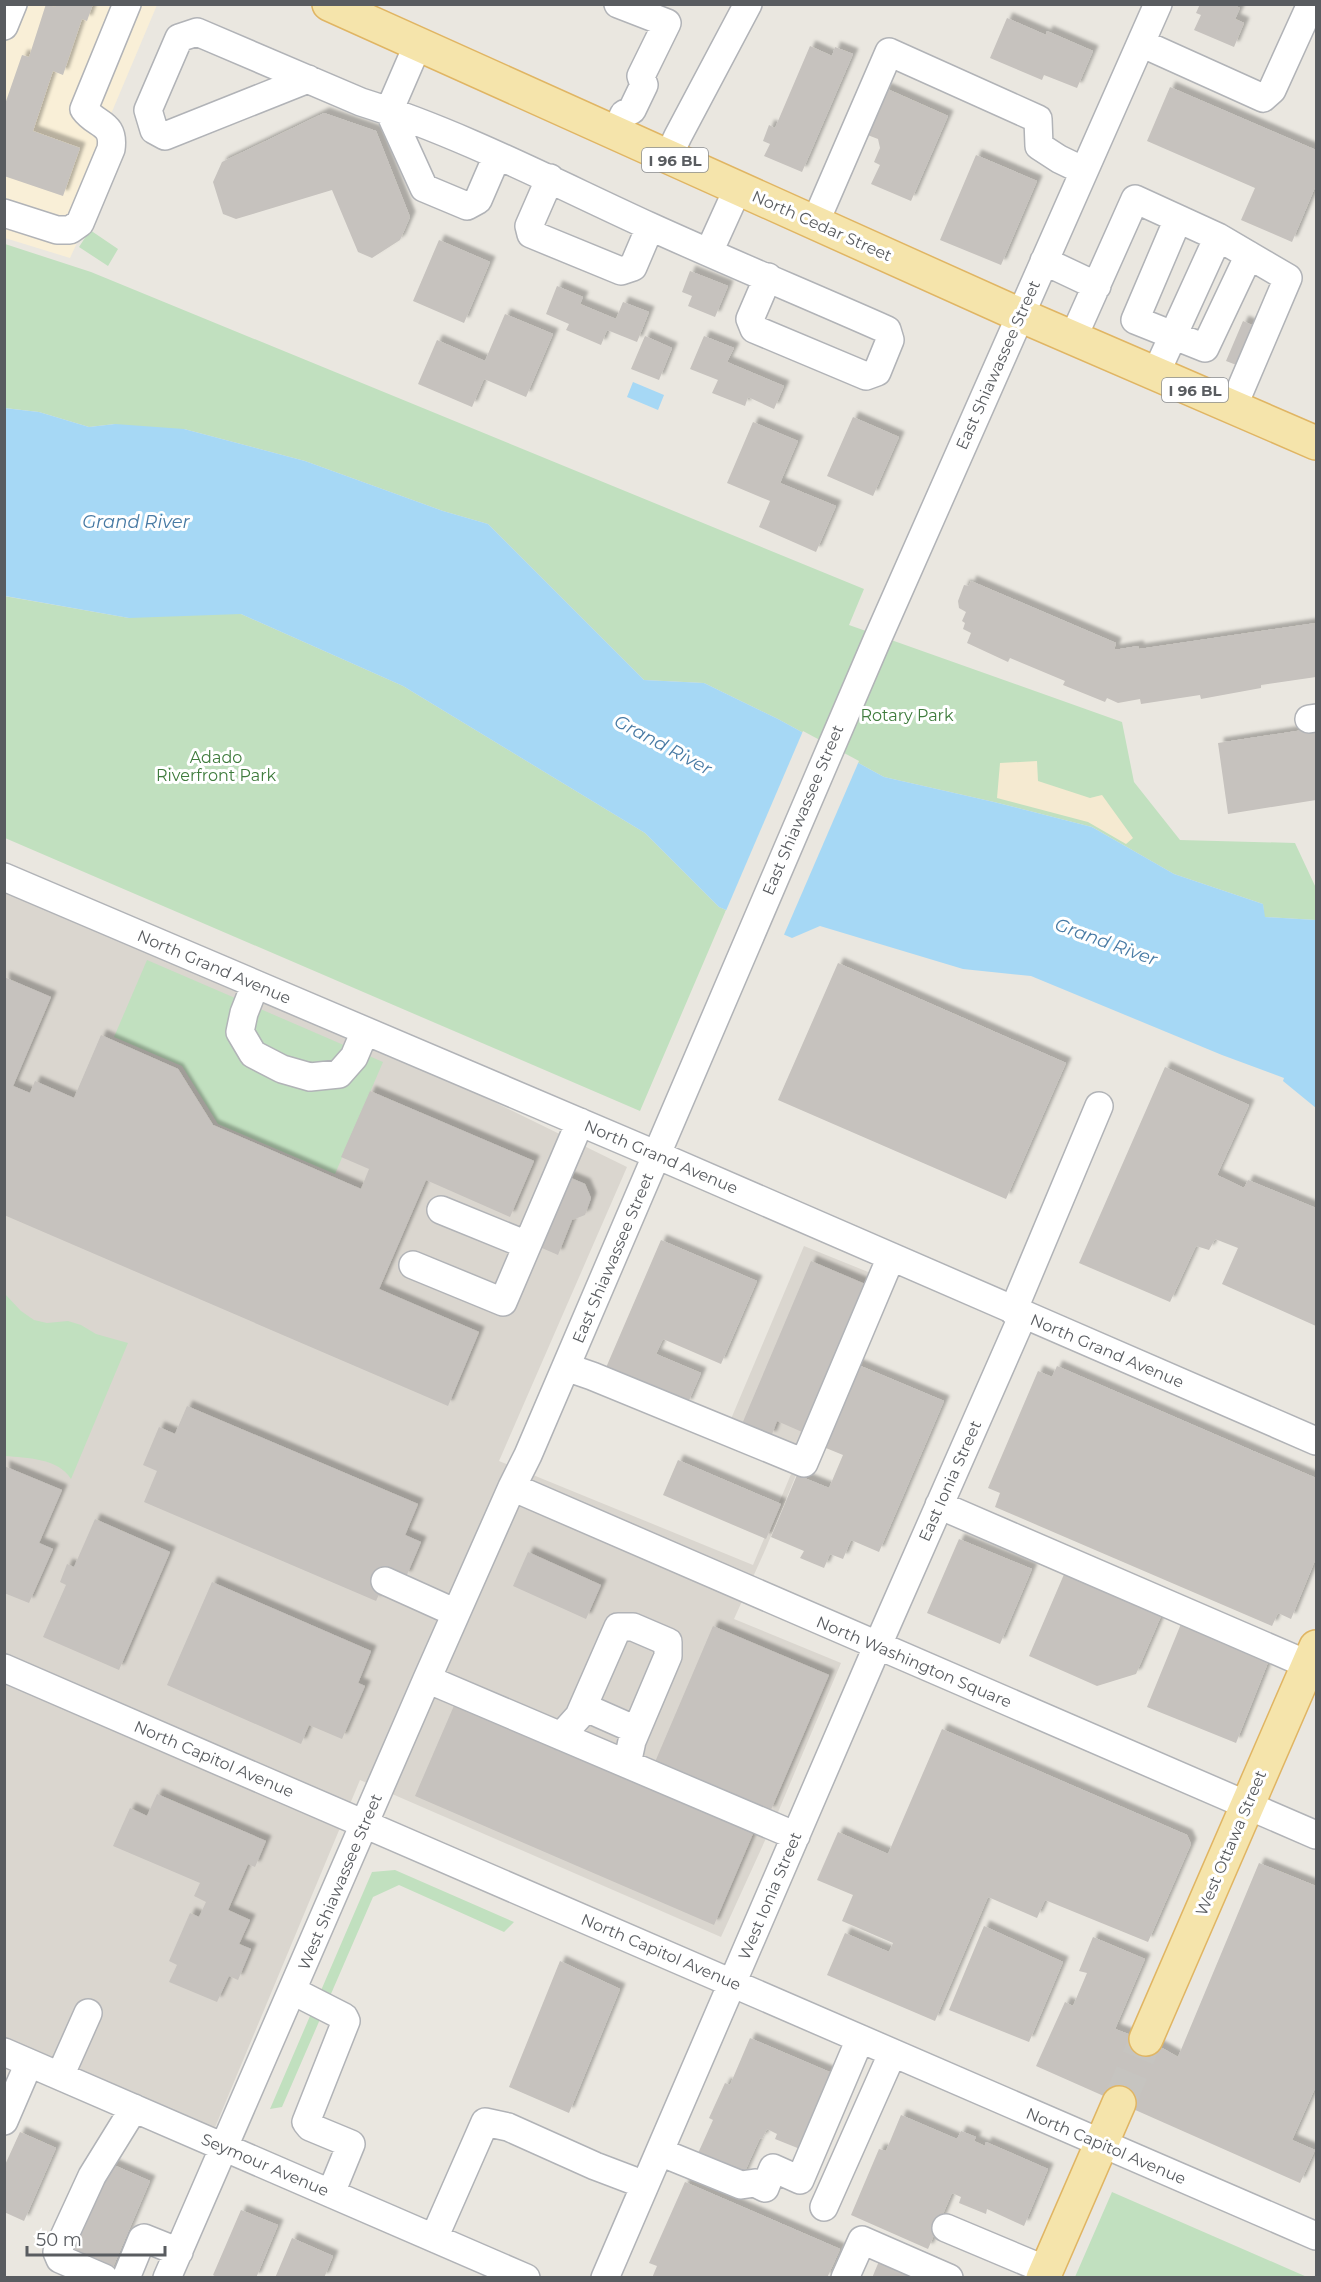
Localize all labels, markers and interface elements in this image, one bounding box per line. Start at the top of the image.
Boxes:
road number: I 96 BL [642,148,708,172]
street label: North Cedar Street [749,187,895,266]
street label: East Shiawassee Street [952,277,1044,453]
road number: I 96 BL [1162,378,1228,402]
water label: Grand River [82,511,191,533]
park label: Rotary Park [861,706,954,725]
water label: Grand River [610,710,716,780]
street label: East Shiawassee Street [758,721,848,898]
park label: Adado Riverfront Park [156,748,276,785]
water label: Grand River [1052,913,1161,971]
street label: North Grand Avenue [134,926,294,1008]
street label: North Grand Avenue [581,1116,741,1198]
street label: East Shiawassee Street [568,1169,658,1346]
street label: North Grand Avenue [1027,1310,1187,1392]
street label: East Ionia Street [915,1417,985,1544]
street label: North Washington Square [814,1612,1014,1712]
street label: North Capitol Avenue [131,1717,297,1801]
street label: West Ottawa Street [1192,1767,1270,1919]
street label: West Shiawassee Street [294,1790,386,1973]
street label: West Ionia Street [734,1829,806,1963]
street label: North Capitol Avenue [578,1910,744,1994]
street label: North Capitol Avenue [1023,2104,1189,2188]
street label: Seymour Avenue [198,2130,332,2200]
scale bar [27,2219,165,2257]
text: 50 m [36,2229,82,2251]

